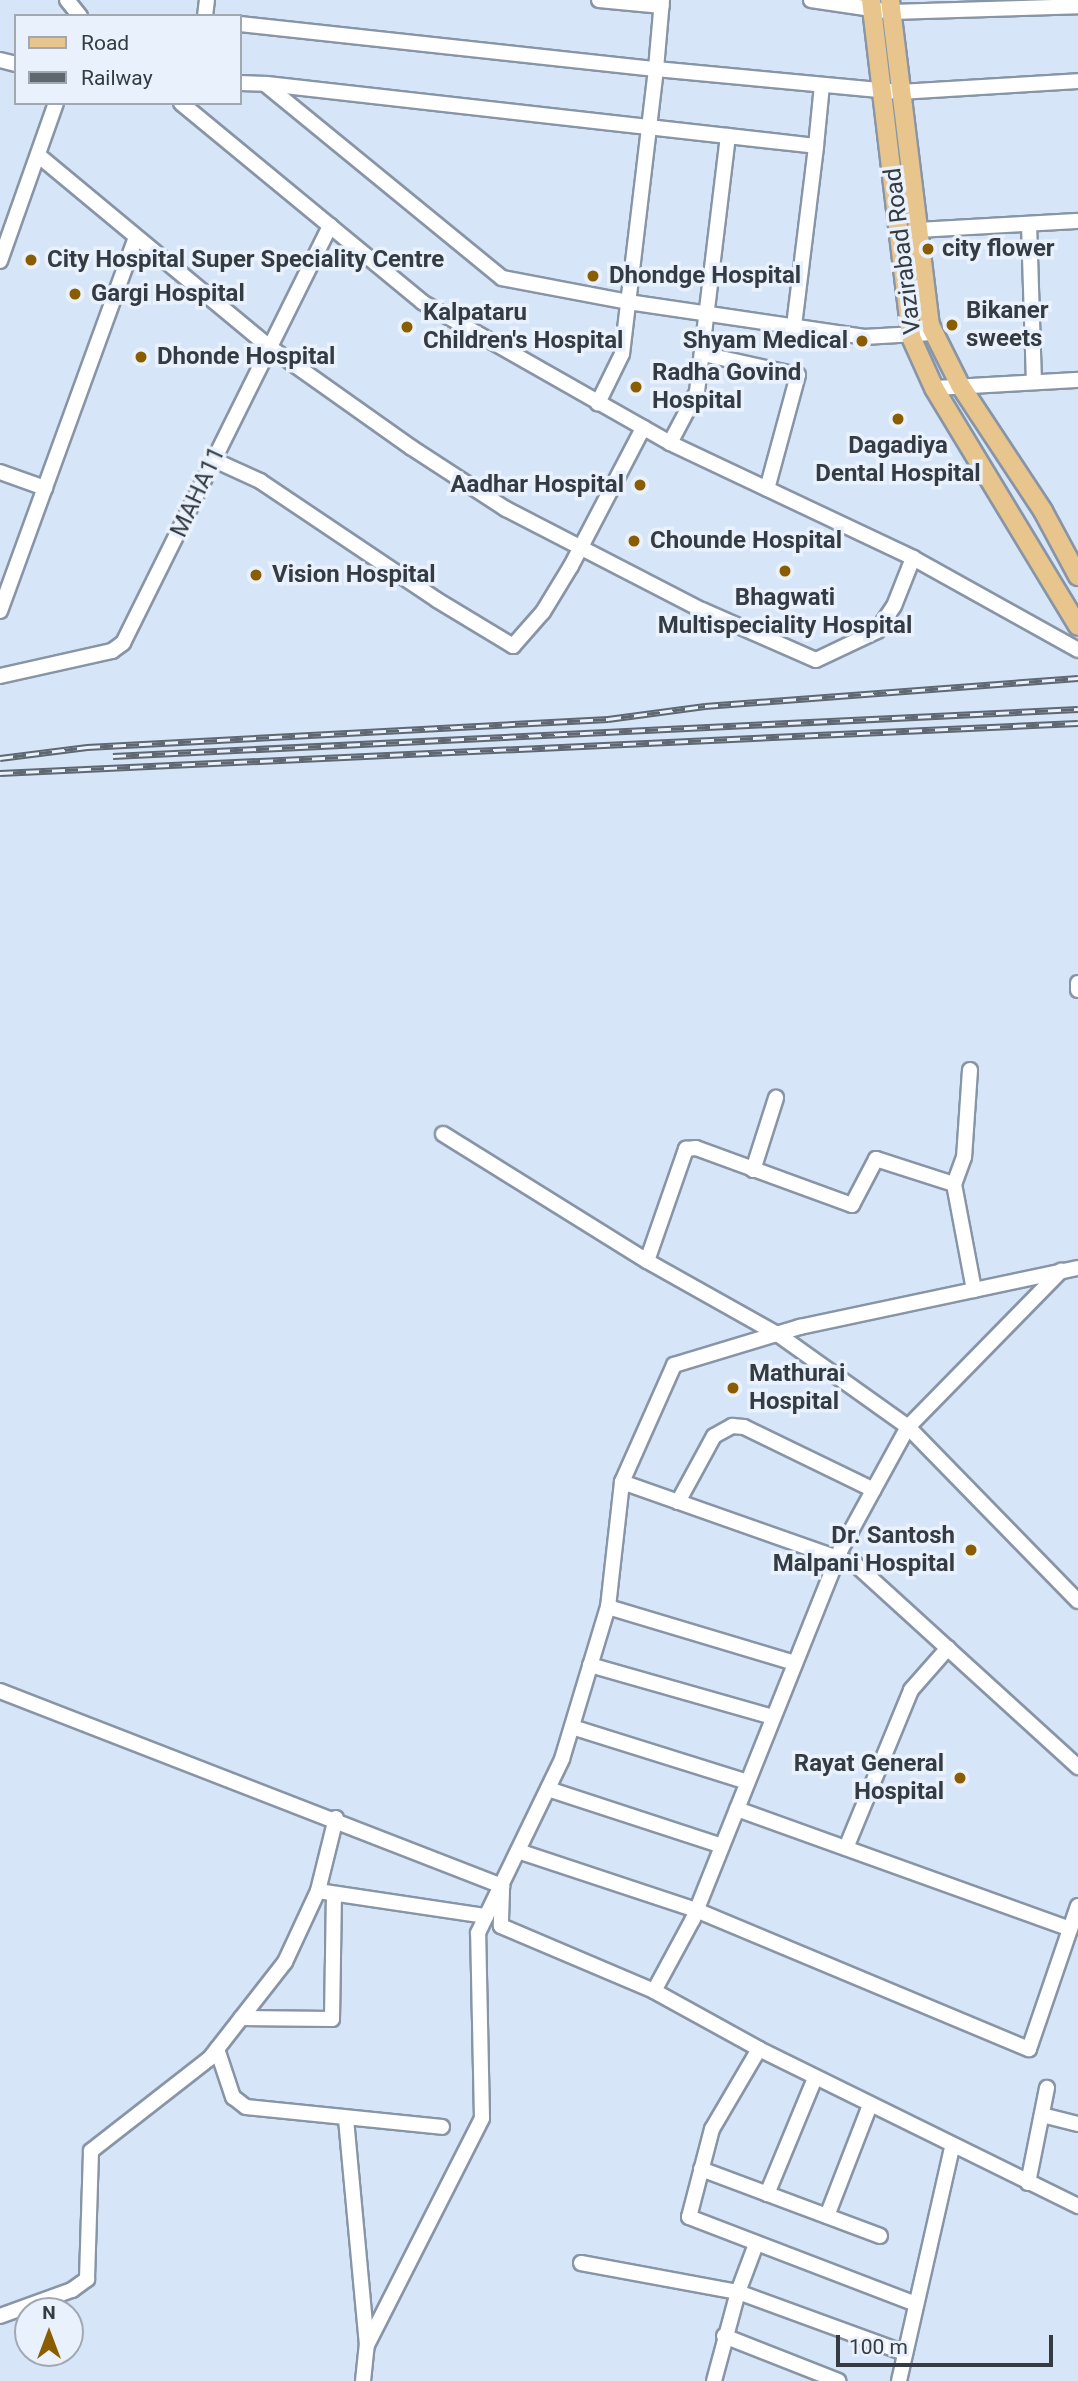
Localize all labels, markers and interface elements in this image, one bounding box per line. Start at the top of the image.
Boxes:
legend [14,14,242,105]
text: Road [81,31,129,55]
text: Railway [81,66,153,90]
street label: Vazirabad Road [879,166,927,336]
place label: city flower [942,235,1055,263]
marker: city flower [920,241,936,257]
place label: City Hospital Super Speciality Centre [47,246,444,274]
marker: City Hospital Super Speciality Centre [21,250,41,270]
place label: Dhondge Hospital [609,262,801,290]
marker: Dhondge Hospital [583,266,603,286]
place label: Gargi Hospital [91,280,245,308]
marker: Gargi Hospital [65,284,85,304]
place label: Bikaner sweets [966,297,1049,353]
place label: Kalpataru Children's Hospital [423,299,623,355]
marker: Kalpataru Children's Hospital [397,317,417,337]
marker: Bikaner sweets [944,317,960,333]
place label: Shyam Medical [683,327,848,355]
marker: Shyam Medical [854,333,870,349]
place label: Dhonde Hospital [157,343,335,371]
marker: Dhonde Hospital [131,347,151,367]
place label: Radha Govind Hospital [652,359,801,415]
marker: Radha Govind Hospital [626,377,646,397]
marker: Dagadiya Dental Hospital [888,409,908,429]
place label: Dagadiya Dental Hospital [815,432,981,488]
street label: MAHA11 [164,442,232,542]
place label: Aadhar Hospital [450,471,624,499]
marker: Aadhar Hospital [630,475,650,495]
place label: Chounde Hospital [650,527,842,555]
marker: Chounde Hospital [624,531,644,551]
place label: Vision Hospital [272,561,436,589]
marker: Bhagwati Multispeciality Hospital [775,561,795,581]
marker: Vision Hospital [246,565,266,585]
place label: Bhagwati Multispeciality Hospital [658,584,912,640]
place label: Mathurai Hospital [749,1360,845,1416]
marker: Mathurai Hospital [723,1378,743,1398]
place label: Dr. Santosh Malpani Hospital [773,1522,955,1578]
marker: Dr. Santosh Malpani Hospital [961,1540,981,1560]
place label: Rayat General Hospital [794,1750,944,1806]
marker: Rayat General Hospital [950,1768,970,1788]
north arrow [14,2297,84,2367]
text: N [42,2301,56,2324]
scale bar [840,2322,1057,2366]
text: 100 m [849,2335,908,2359]

